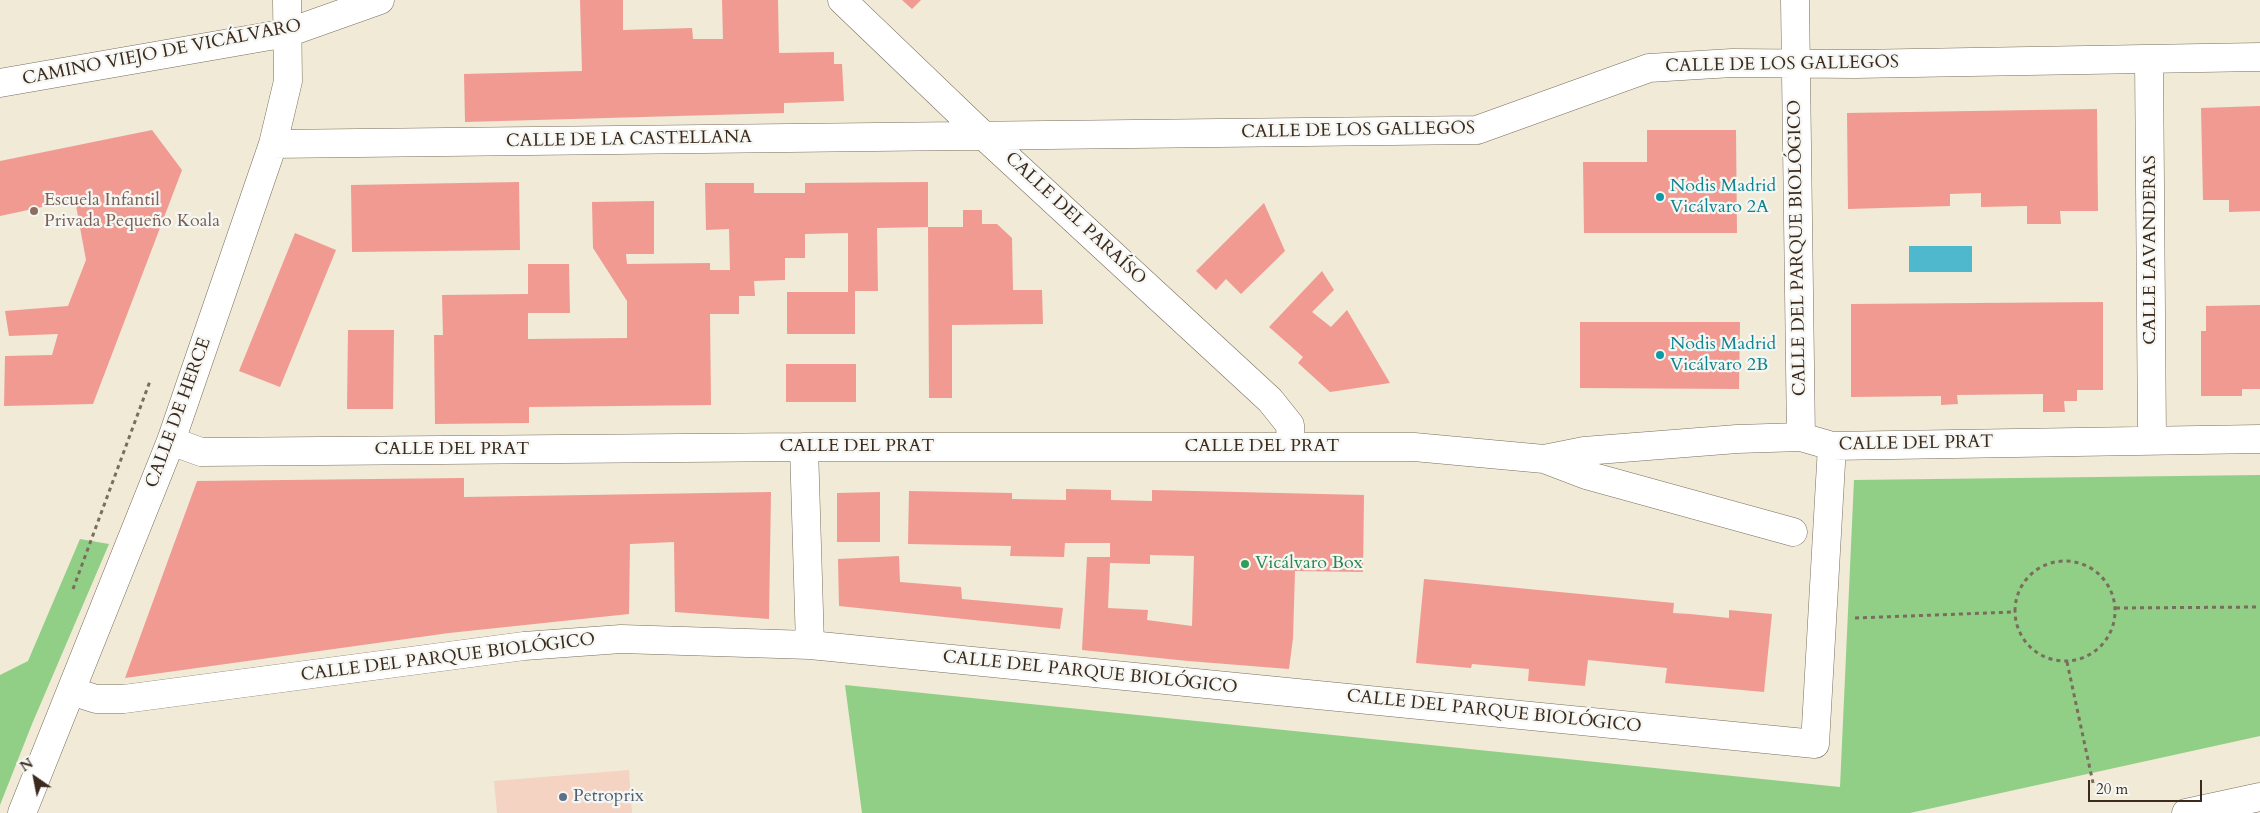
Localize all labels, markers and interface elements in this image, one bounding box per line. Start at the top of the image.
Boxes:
street label: CAMINO VIEJO DE VICÁLVARO [21,15,303,91]
street label: CALLE DE LOS GALLEGOS [1665,52,1899,78]
street label: CALLE DEL PARQUE BIOLÓGICO [1785,100,1811,396]
street label: CALLE DE LOS GALLEGOS [1241,118,1475,144]
street label: CALLE DE LA CASTELLANA [506,127,752,153]
street label: CALLE DEL PARAÍSO [1000,148,1150,290]
street label: CALLE LAVANDERAS [2140,155,2162,345]
place label: Nodis Madrid Vicálvaro 2A [1670,176,1776,218]
place label: Escuela Infantil Privada Pequeño Koala [44,190,220,232]
marker: Nodis Madrid Vicálvaro 2A [1654,191,1666,203]
marker: Escuela Infantil Privada Pequeño Koala [28,205,40,217]
place label: Nodis Madrid Vicálvaro 2B [1670,334,1776,376]
street label: CALLE DE HERCE [142,335,216,491]
marker: Nodis Madrid Vicálvaro 2B [1654,349,1666,361]
street label: CALLE DEL PRAT [1838,432,1994,456]
street label: CALLE DEL PRAT [780,436,934,458]
street label: CALLE DEL PRAT [1185,436,1339,458]
street label: CALLE DEL PRAT [375,439,529,461]
place label: Vicálvaro Box [1255,553,1363,575]
marker: Vicálvaro Box [1239,558,1251,570]
street label: CALLE DEL PARQUE BIOLÓGICO [300,629,596,687]
street label: CALLE DEL PARQUE BIOLÓGICO [941,647,1239,699]
street label: CALLE DEL PARQUE BIOLÓGICO [1345,686,1643,738]
north arrow [10,753,60,803]
text: N [16,754,37,776]
scale bar [2090,770,2204,802]
text: 20 m [2096,779,2128,799]
place label: Petroprix [573,786,644,808]
marker: Petroprix [557,791,569,803]

